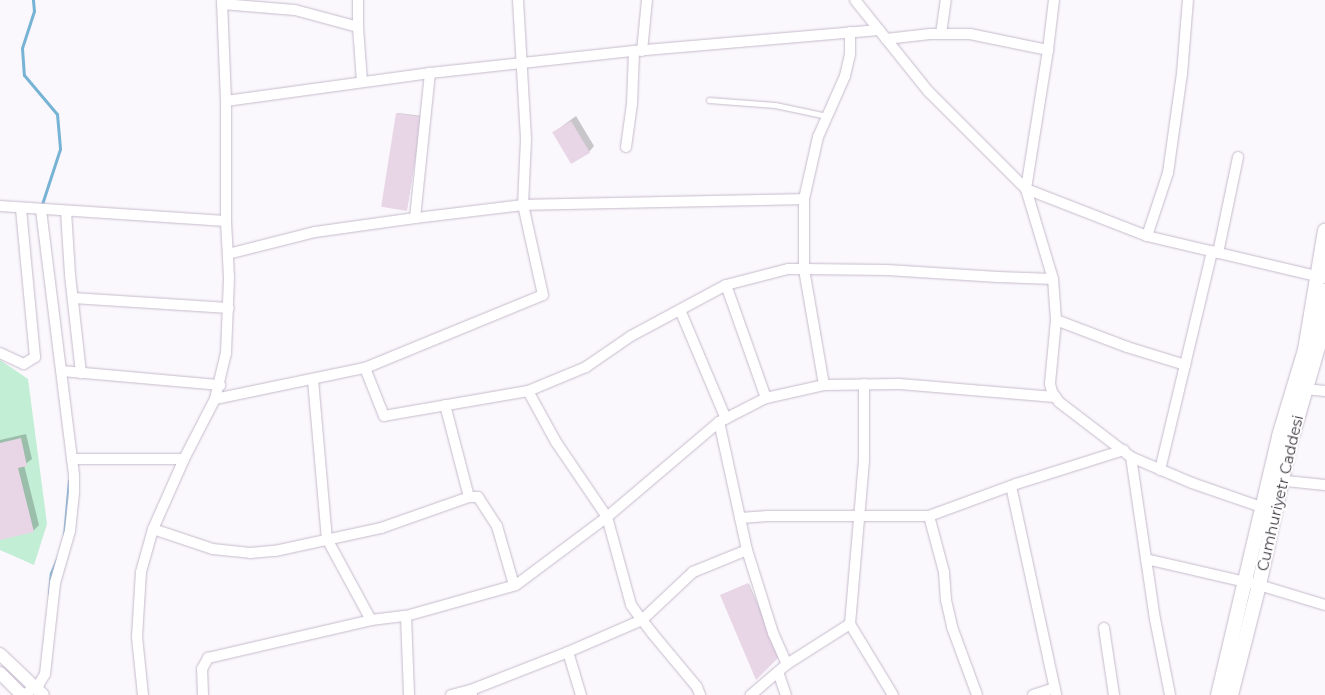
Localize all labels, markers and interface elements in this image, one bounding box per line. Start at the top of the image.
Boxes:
street label: Cumhuriyetr Caddesi [1253,413,1307,573]

